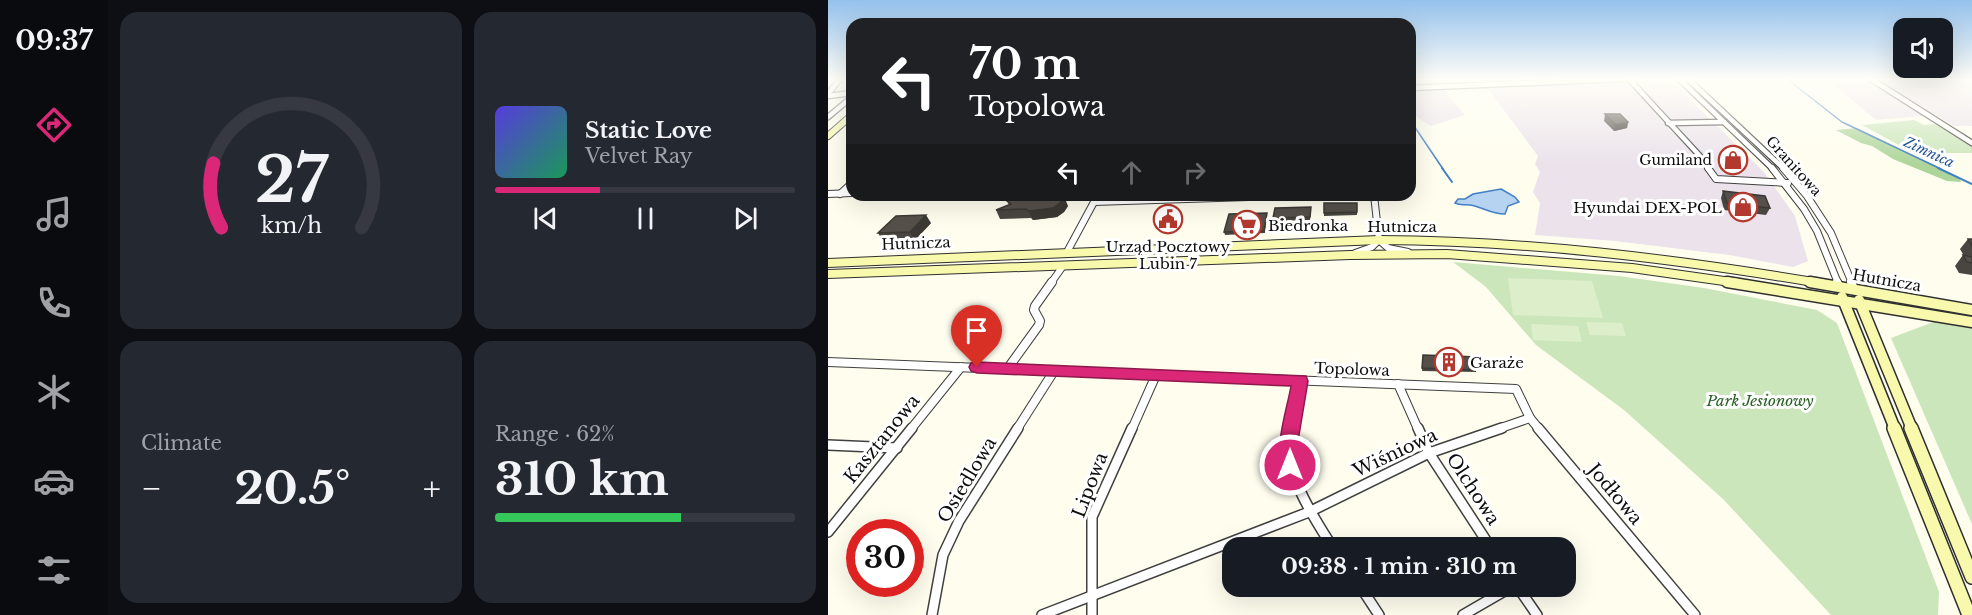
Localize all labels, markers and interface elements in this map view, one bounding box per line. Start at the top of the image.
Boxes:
map controls [1893,18,1953,78]
button: sound [1893,18,1953,78]
text: 09:37 [15,24,93,57]
text: 70 m [969,38,1080,90]
icon: left [870,42,948,120]
text: Topolowa [969,90,1105,123]
icon: directions [33,104,75,146]
text: Static Love [585,117,712,144]
street label: Granitowa [1762,132,1826,200]
water label: Zimnica [1900,132,1957,172]
text: 27 [255,141,328,219]
text: Velvet Ray [585,144,693,168]
shop icon: Gumiland [1717,144,1749,176]
place label: Gumiland [1639,151,1713,169]
icon: left [1052,156,1085,189]
icon: ahead [1115,156,1148,189]
icon: right [1178,156,1211,189]
shop icon: Hyundai DEX-POL [1727,191,1759,223]
icon: music [33,193,75,235]
place label: Hyundai DEX-POL [1573,198,1722,217]
icon: previous [529,202,562,235]
icon: pause [629,202,662,235]
icon: next [729,202,762,235]
public building icon: Urząd Pocztowy Lubin 7 [1152,203,1184,235]
supermarket icon: Biedronka [1231,209,1263,241]
text: km/h [261,212,322,239]
place label: Biedronka [1268,216,1349,235]
street label: Hutnicza [1367,217,1437,236]
street label: Hutnicza [881,232,952,254]
place label: Urząd Pocztowy Lubin 7 [1106,237,1231,273]
street label: Hutnicza [1851,265,1924,296]
icon: phone [33,282,75,324]
pin [951,305,1002,367]
icon: arrive [960,314,993,347]
building icon: Garaże [1433,346,1465,378]
place label: Garaże [1470,353,1524,372]
street label: Topolowa [1314,358,1391,380]
icon: climate [33,371,75,413]
street label: Kasztanowa [839,390,925,488]
park label: Park Jesionowy [1705,391,1814,410]
text: Range · 62% [495,422,615,446]
street label: Wiśniowa [1348,424,1441,482]
text: Climate [141,431,222,455]
street label: Osiedlowa [933,433,1001,527]
position arrow [1258,433,1322,497]
street label: Lipowa [1068,449,1112,521]
street label: Olchowa [1442,449,1504,529]
text: 310 km [495,451,669,507]
street label: Jodłowa [1582,457,1647,529]
icon: car [33,460,75,502]
text: 20.5° [234,460,350,516]
text: − [141,468,162,509]
text: + [423,468,441,509]
speed limit sign: 30 [846,519,924,597]
icon: filters [33,549,75,591]
text: 09:38 · 1 min · 310 m [1281,553,1517,580]

